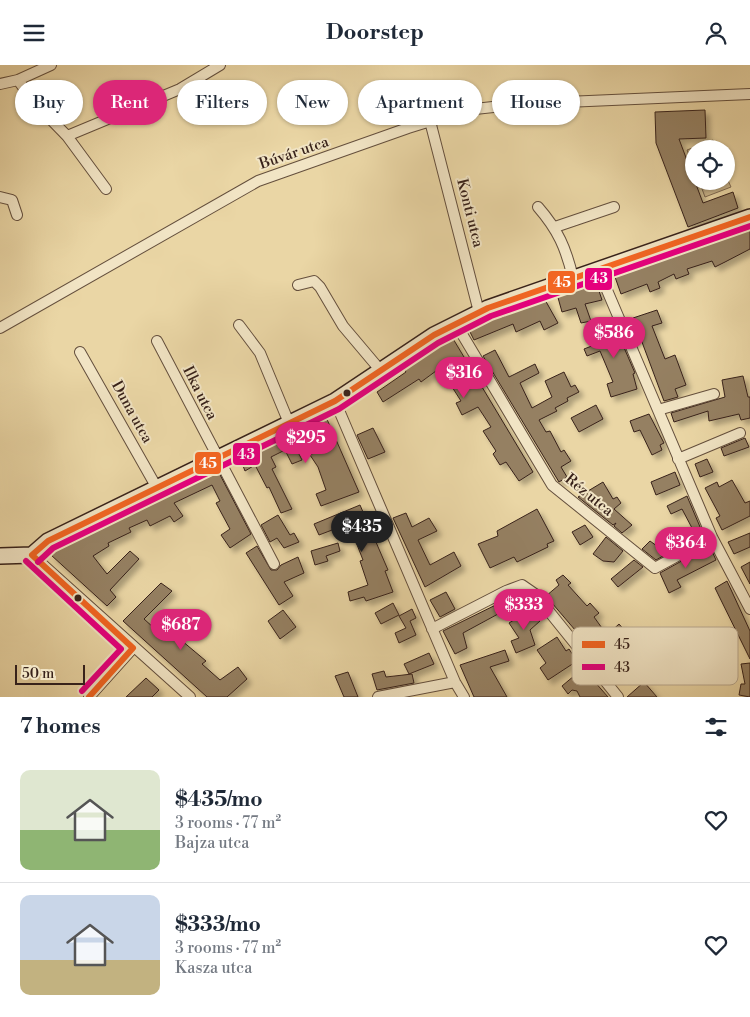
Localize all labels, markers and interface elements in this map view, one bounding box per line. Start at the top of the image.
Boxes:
icon: menu [20,19,48,47]
text: Doorstep [326,19,424,46]
icon: person [702,19,730,47]
chip: Buy [15,80,83,125]
chip: Rent [93,80,167,125]
chip: Filters [177,80,267,125]
chip: New [277,80,348,125]
chip: Apartment [358,80,482,125]
chip: House [492,80,580,125]
street label: Búvár utca [256,132,332,174]
map controls [685,140,735,190]
button: locate [685,140,735,190]
street label: Konti utca [452,177,488,250]
line badge: 43 [584,267,613,291]
line badge: 45 [547,270,576,294]
text: 43 [590,270,608,288]
text: 45 [553,274,571,292]
pin: $586 [584,317,644,359]
text: $586 [594,323,634,343]
pin: $316 [434,357,494,399]
street label: Ilka utca [178,363,222,423]
text: $316 [446,363,482,383]
street label: Duna utca [107,377,157,447]
unlabelled marker [342,388,352,398]
pin: $295 [276,421,336,464]
text: $295 [286,428,326,448]
line badge: 43 [232,442,261,466]
text: 43 [237,446,255,464]
line badge: 45 [194,451,222,475]
text: 45 [199,455,217,473]
street label: Réz utca [561,470,617,521]
pin: $435 [332,511,392,553]
text: $435 [342,517,382,537]
pin: $364 [656,527,716,569]
text: $364 [666,533,706,553]
pin: $333 [494,589,554,631]
unlabelled marker [73,593,83,603]
text: $333 [505,595,543,615]
pin: $687 [151,609,211,651]
text: $687 [162,615,200,635]
legend [572,627,738,685]
text: 45 [614,636,630,654]
text: 43 [614,659,630,677]
scale bar [15,662,85,685]
text: 50 m [22,665,54,683]
icon: filters [702,713,730,741]
text: 7 homes [20,714,101,740]
text: $435/mo [175,787,263,813]
icon: home [60,790,120,850]
icon: heart [702,806,730,834]
text: 3 rooms · 77 m² [175,813,281,833]
text: Bajza utca [175,833,249,853]
text: $333/mo [175,912,261,938]
icon: home [60,915,120,975]
icon: heart [702,931,730,959]
text: 3 rooms · 77 m² [175,938,281,958]
text: Kasza utca [175,958,252,978]

